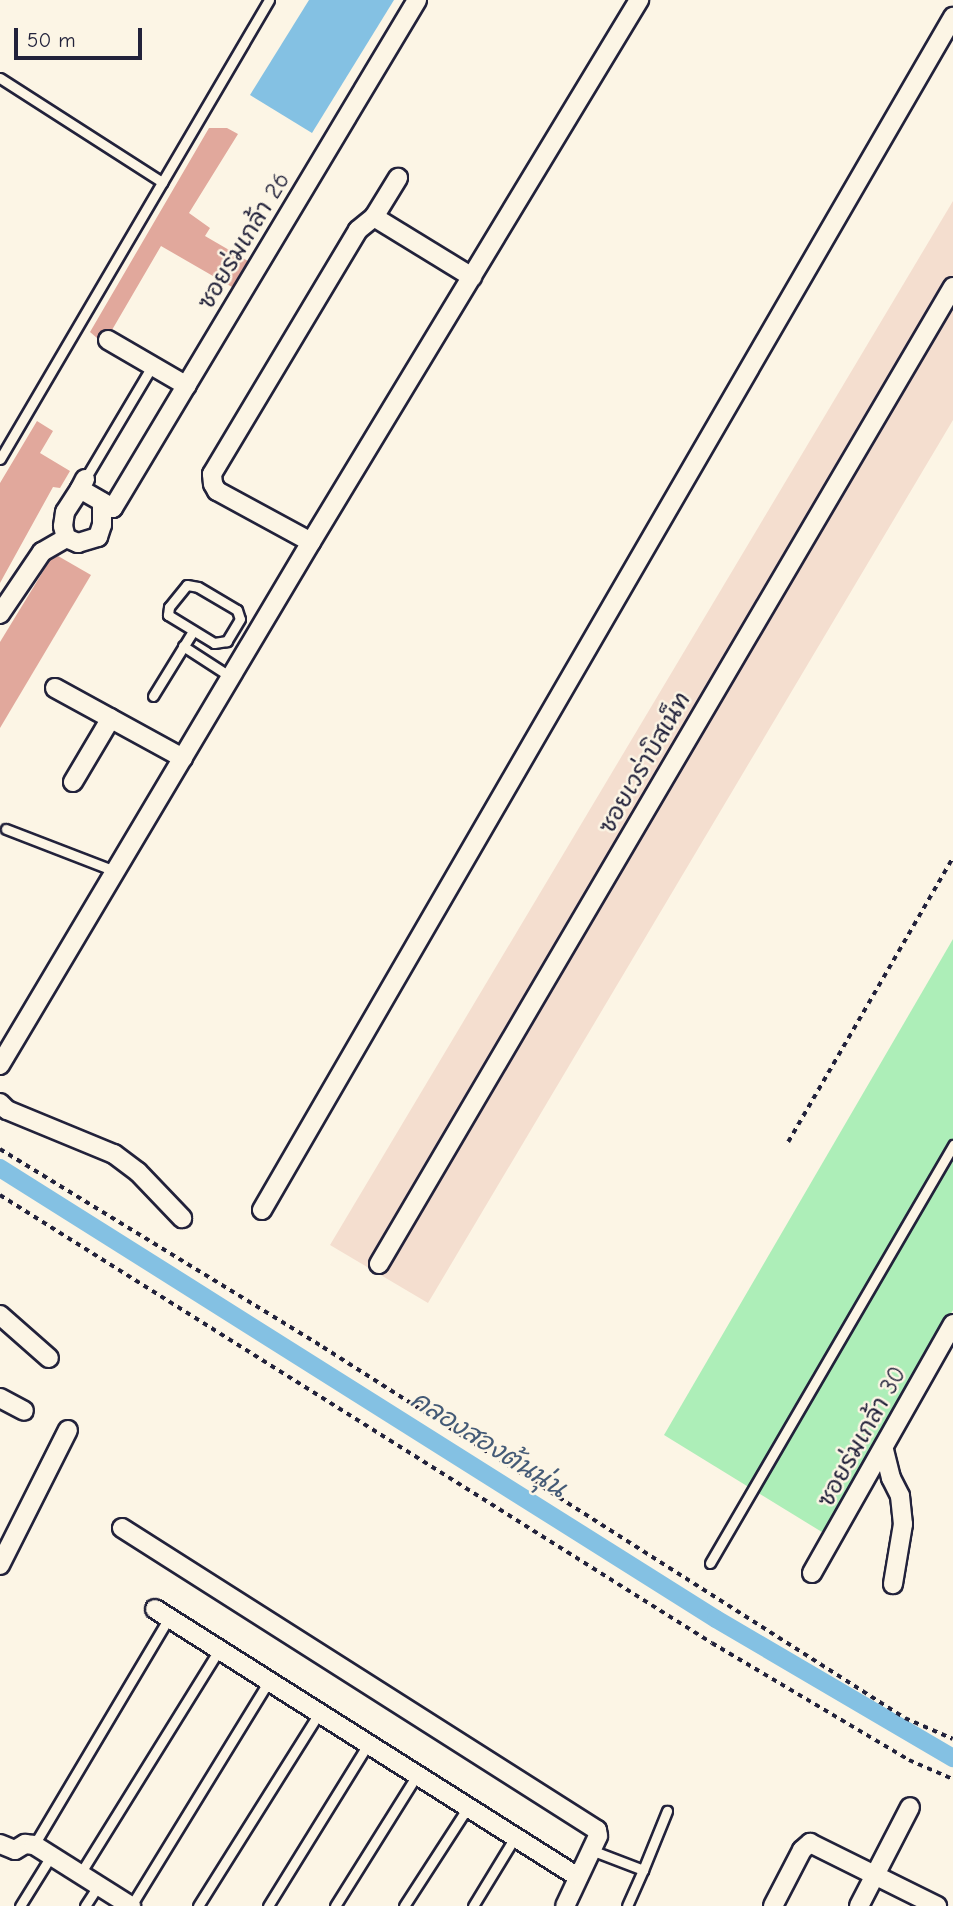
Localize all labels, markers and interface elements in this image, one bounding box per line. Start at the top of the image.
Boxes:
scale bar [18,14,145,58]
text: 50 m [27,28,76,52]
street label: ซอยร่มเกล้า 26 [192,167,296,315]
street label: ซอยเวร่าบิสเน็ท [593,687,697,839]
street label: ซอยร่มเกล้า 30 [812,1362,912,1512]
water label: คลองสองต้นนุ่น [405,1385,571,1505]

